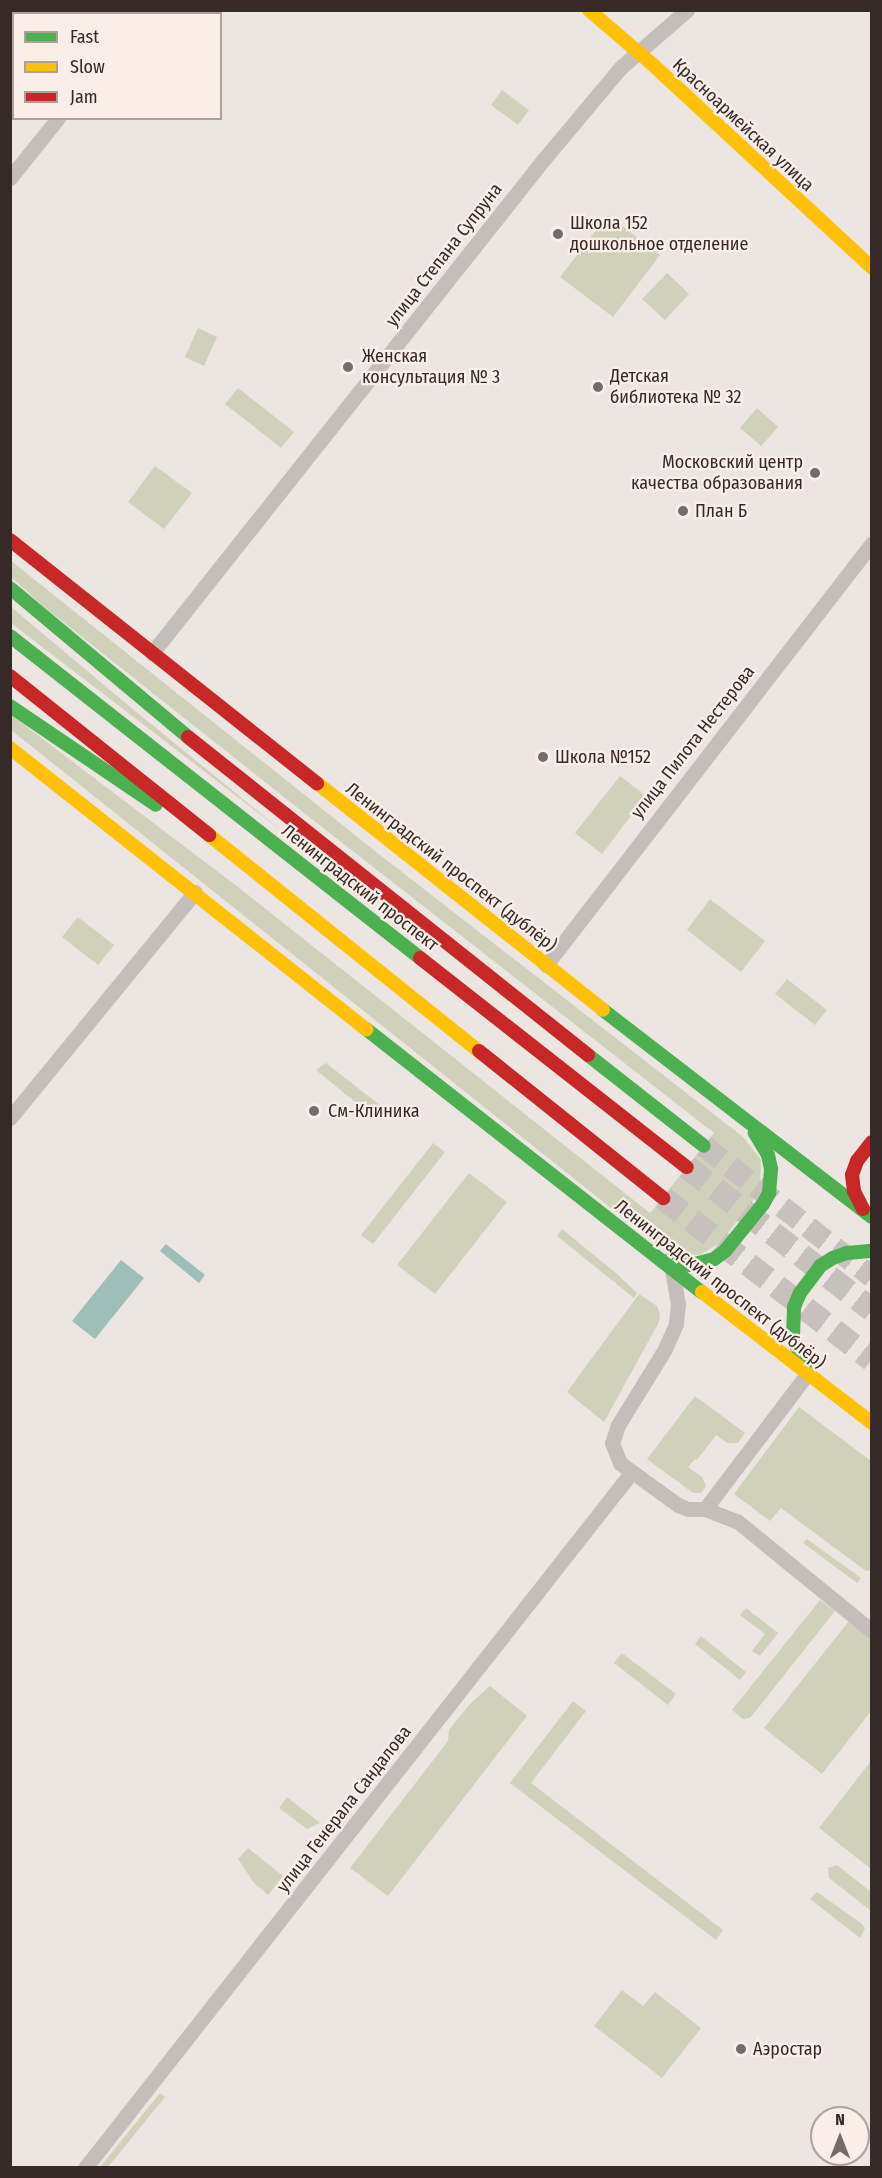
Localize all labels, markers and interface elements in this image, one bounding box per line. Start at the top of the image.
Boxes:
legend [12,12,222,120]
text: Fast [70,26,99,48]
street label: Красноармейская улица [668,54,818,196]
text: Slow [70,56,105,78]
text: Jam [70,86,98,108]
street label: улица Степана Супруна [381,179,507,331]
place label: Школа 152 дошкольное отделение [570,213,748,256]
marker: Школа 152 дошкольное отделение [551,227,565,241]
place label: Женская консультация № 3 [362,346,500,388]
marker: Женская консультация № 3 [339,358,357,376]
place label: Детская библиотека № 32 [610,366,741,409]
marker: Детская библиотека № 32 [591,380,605,394]
place label: Московский центр качества образования [631,452,803,494]
marker: Московский центр качества образования [808,466,822,480]
place label: План Б [695,500,747,522]
marker: План Б [676,504,690,518]
street label: улица Пилота Нестерова [627,661,759,823]
place label: Школа №152 [555,746,651,768]
marker: Школа №152 [536,750,550,764]
street label: Ленинградский проспект (дублёр) [341,778,561,956]
street label: Ленинградский проспект [277,820,443,956]
place label: См-Клиника [328,1100,420,1122]
marker: См-Клиника [305,1102,323,1120]
street label: Ленинградский проспект (дублёр) [610,1195,830,1373]
street label: улица Генерала Сандалова [272,1721,416,1897]
place label: Аэростар [753,2038,822,2060]
marker: Аэростар [734,2042,748,2056]
north arrow [810,2106,870,2166]
text: N [835,2110,845,2129]

